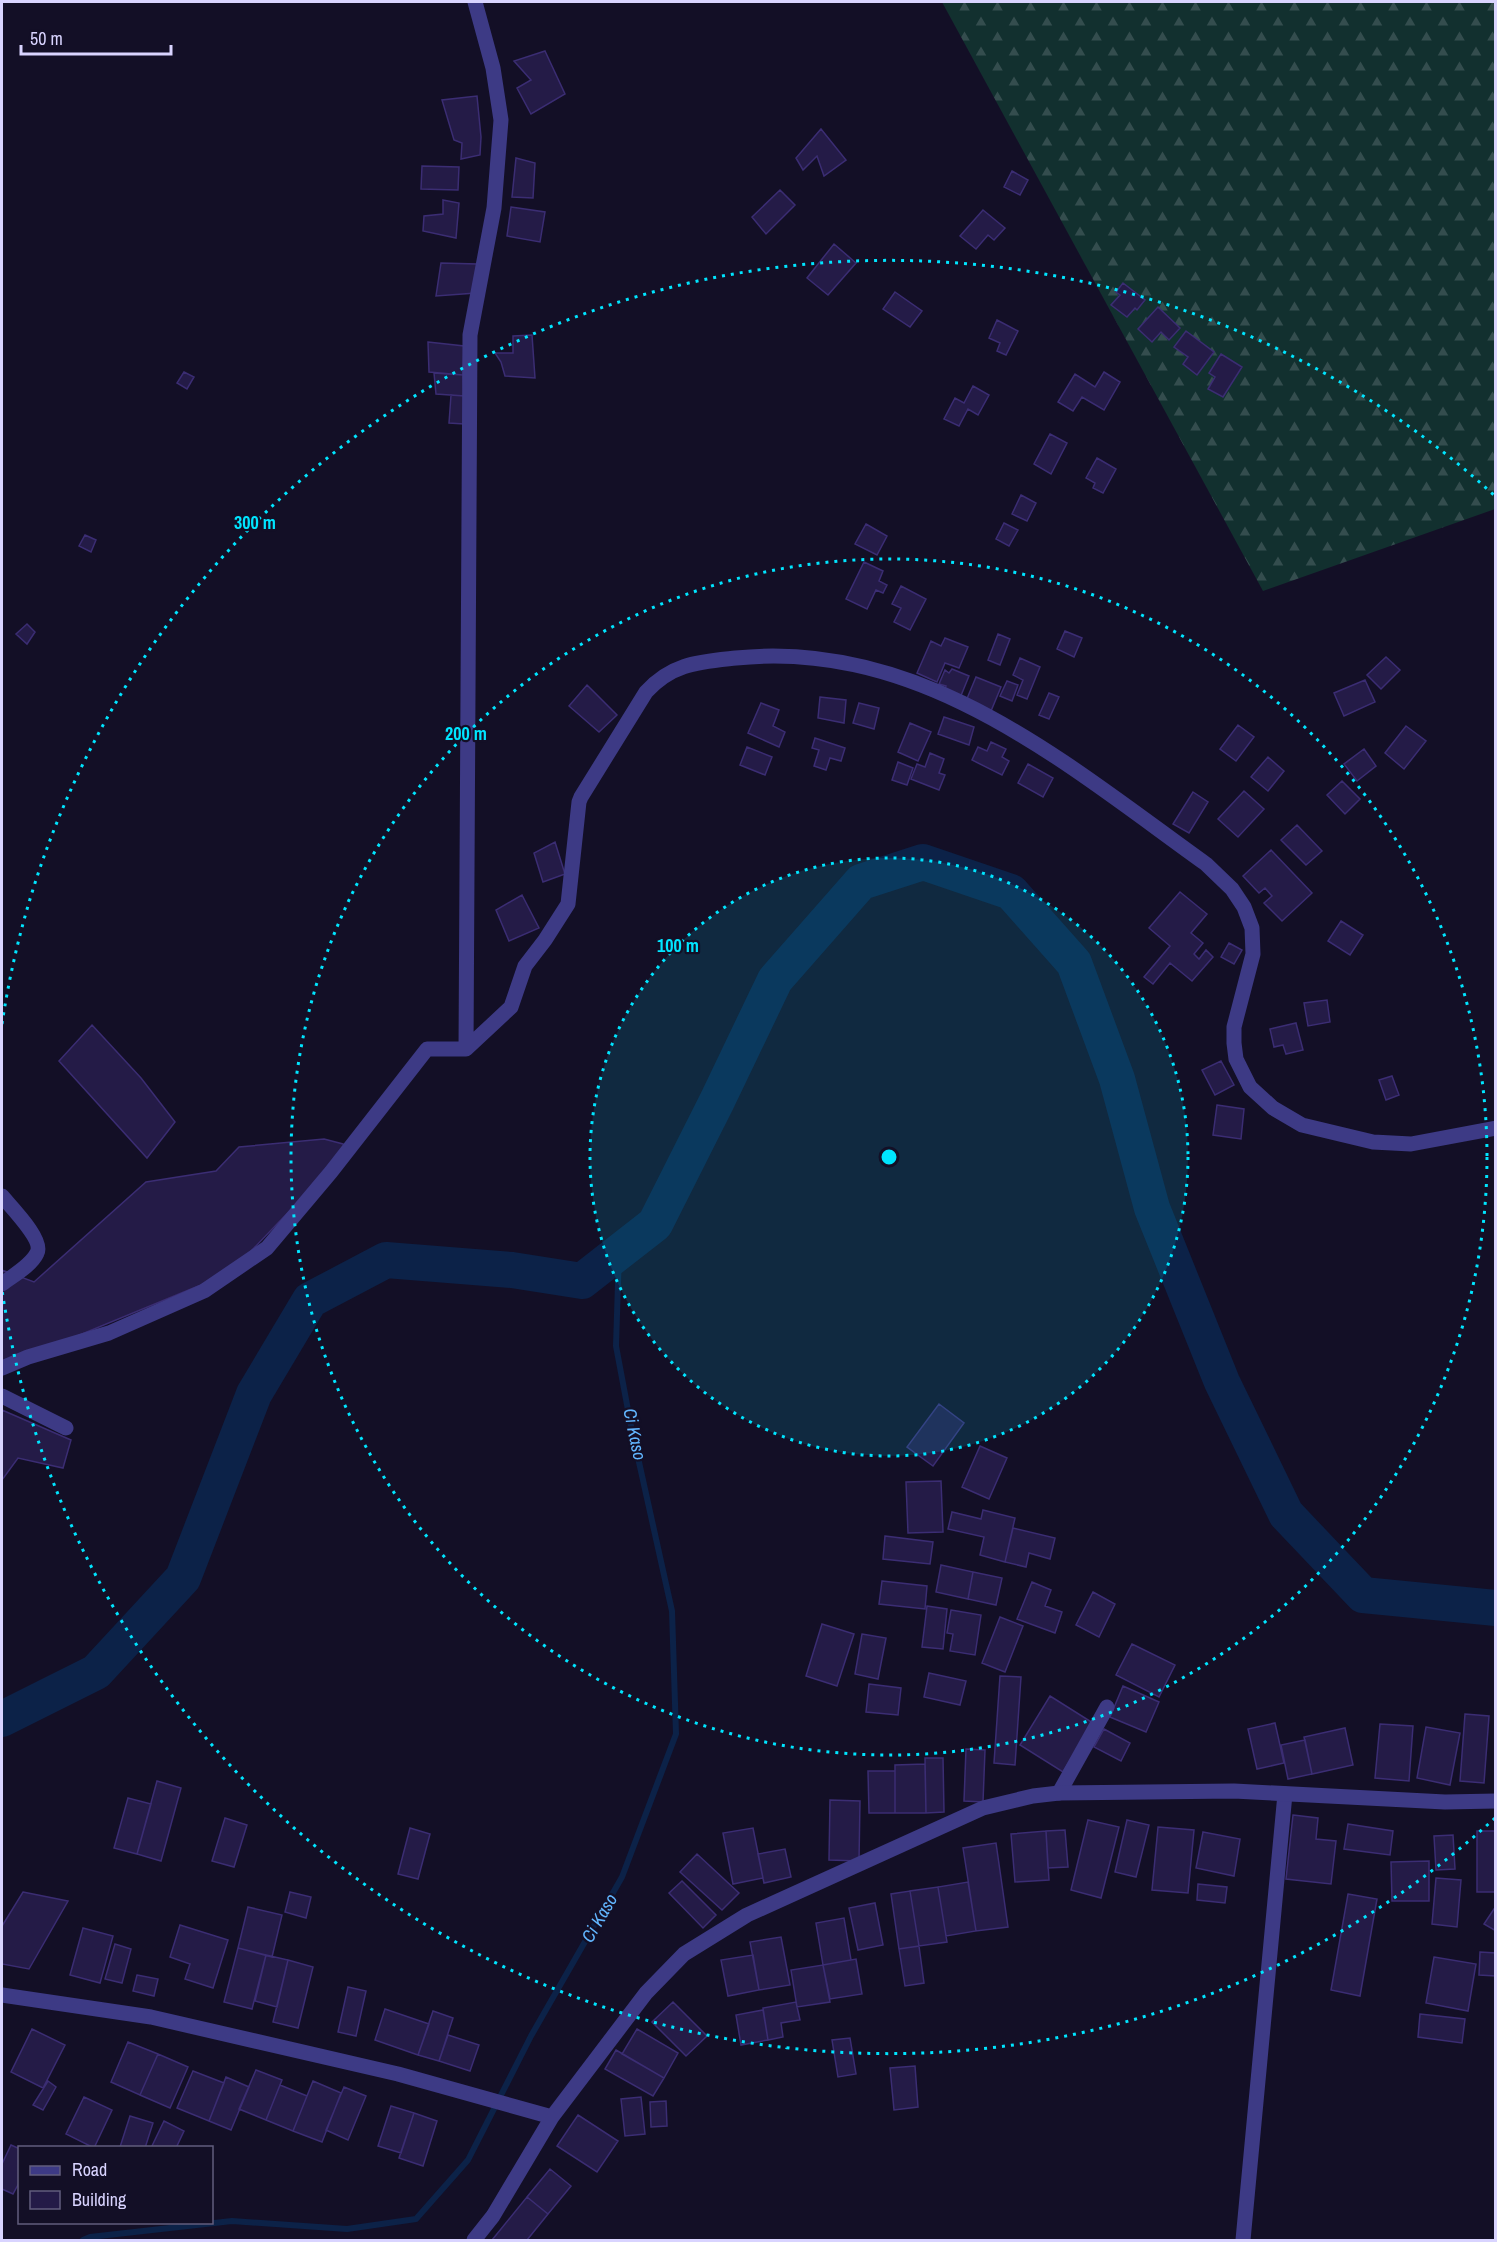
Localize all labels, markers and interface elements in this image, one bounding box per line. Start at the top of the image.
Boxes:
scale bar [21,18,171,56]
text: 50 m [30,26,63,51]
text: 300 m [234,510,276,535]
text: 200 m [445,721,487,746]
text: 100 m [657,933,699,958]
centre of rings [879,1147,899,1167]
water label: Ci Kaso [617,1406,653,1462]
water label: Ci Kaso [575,1889,623,1947]
legend [18,2146,213,2224]
text: Road [72,2157,107,2182]
text: Building [72,2187,127,2212]

